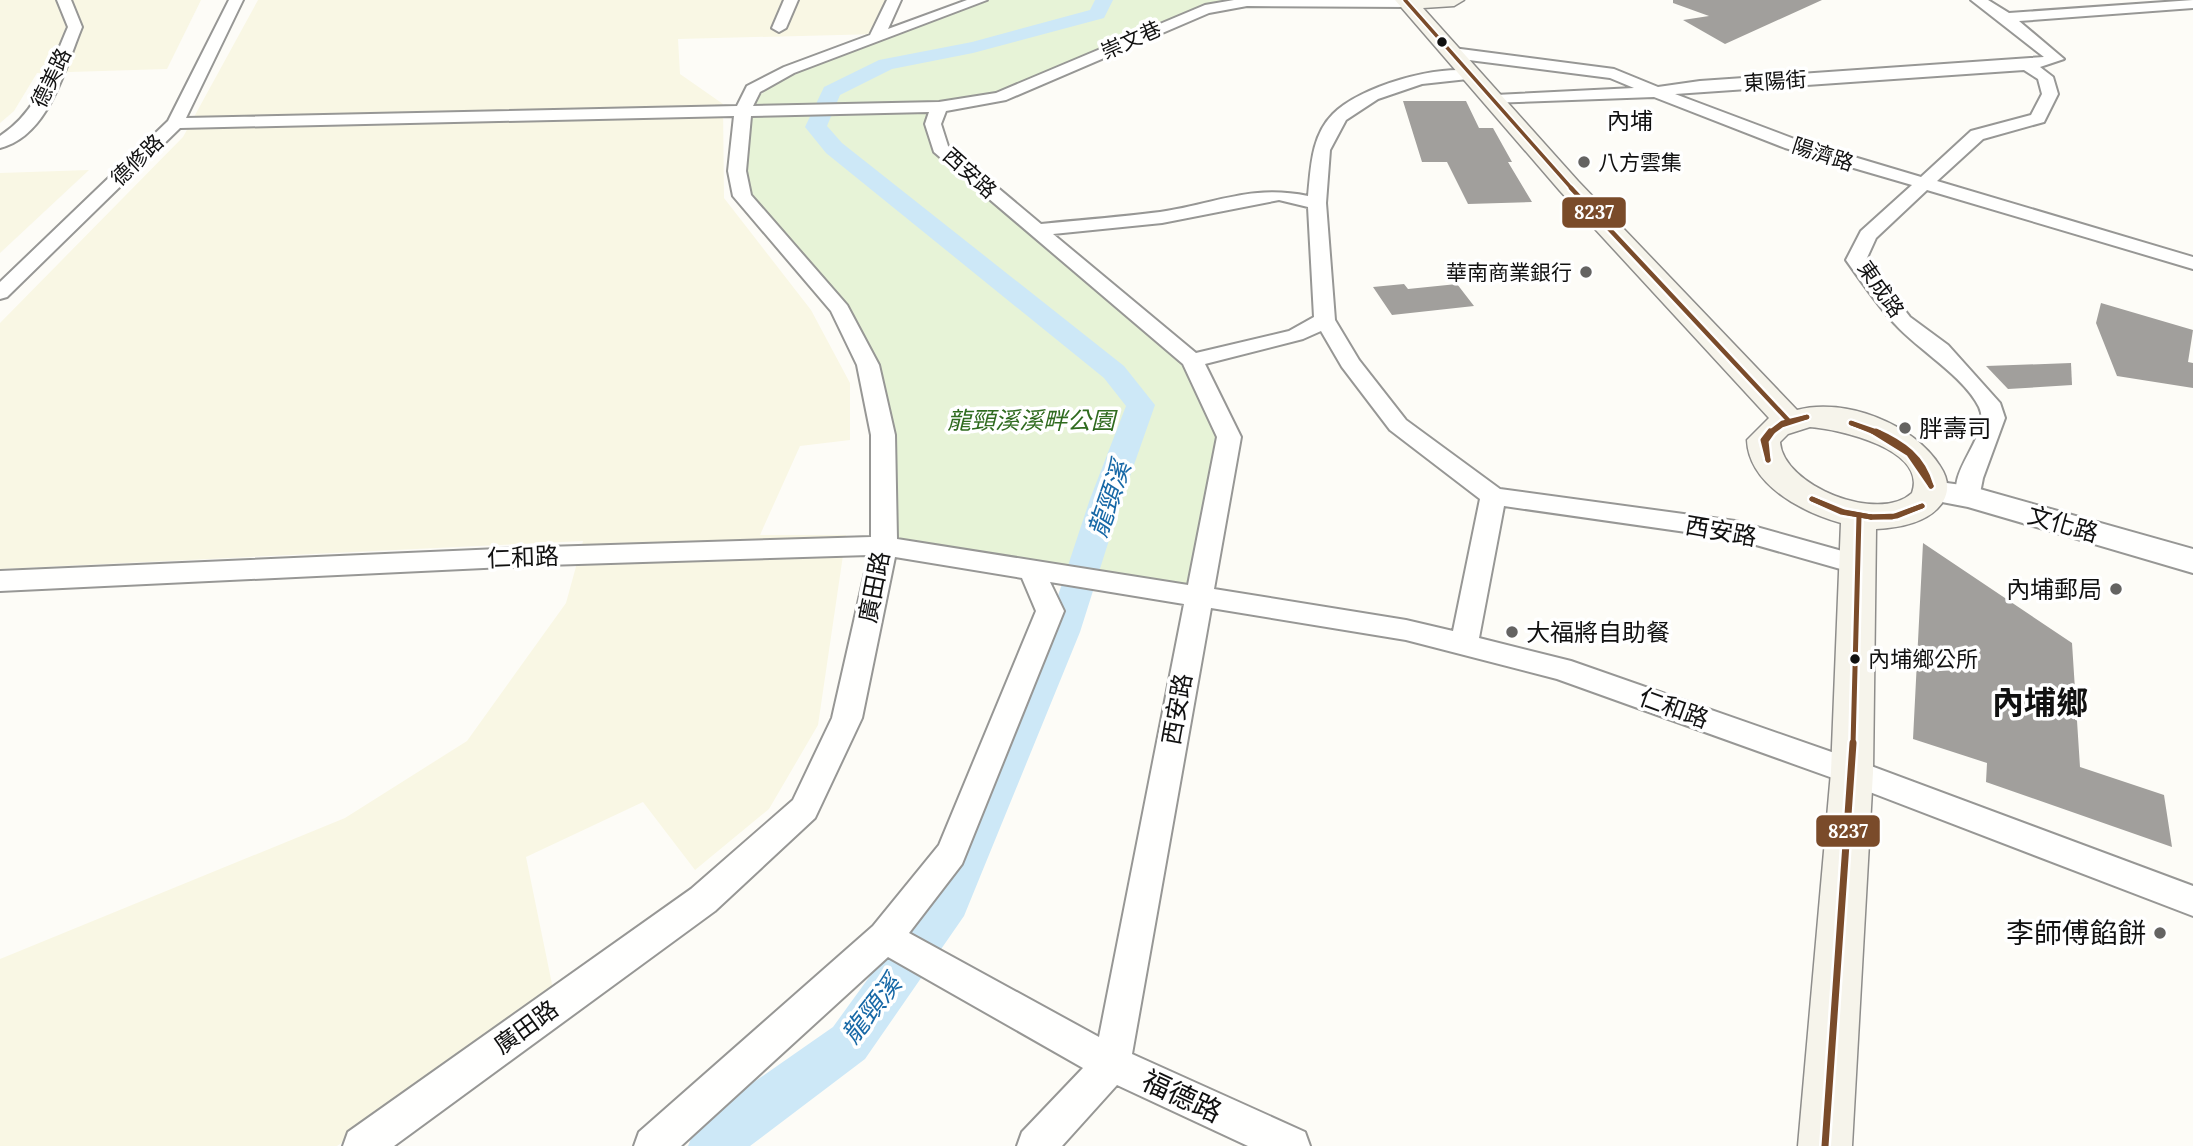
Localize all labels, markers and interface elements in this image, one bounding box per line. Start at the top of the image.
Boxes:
street label: 崇文巷 [1097,15,1165,65]
unlabelled marker [1435,35,1449,49]
street label: 德美路 [25,44,77,112]
street label: 東陽街 [1743,65,1807,97]
district label: 內埔 [1607,106,1653,135]
street label: 德修路 [105,128,169,192]
street label: 陽濟路 [1789,131,1857,177]
street label: 西安路 [938,142,1002,204]
place label: 八方雲集 [1598,149,1682,176]
marker: 八方雲集 [1576,154,1592,170]
line badge: 8237 [1561,196,1627,229]
text: 8237 [1574,200,1614,224]
street label: 東成路 [1852,255,1910,323]
place label: 華南商業銀行 [1446,259,1572,286]
marker: 華南商業銀行 [1578,264,1594,280]
park label: 龍頸溪溪畔公園 [947,405,1118,436]
place label: 胖壽司 [1919,413,1991,444]
marker: 胖壽司 [1897,420,1913,436]
water label: 龍頸溪 [1081,453,1139,541]
street label: 文化路 [2024,499,2102,549]
street label: 西安路 [1683,509,1759,553]
street label: 仁和路 [486,540,560,574]
street label: 廣田路 [852,549,896,625]
place label: 內埔郵局 [2006,574,2102,605]
marker: 內埔郵局 [2108,581,2124,597]
place label: 大福將自助餐 [1526,617,1670,648]
marker: 大福將自助餐 [1504,624,1520,640]
place label: 內埔鄉公所 [1868,645,1978,673]
marker: 內埔鄉公所 [1848,652,1862,666]
street label: 西安路 [1155,671,1199,747]
street label: 仁和路 [1635,681,1713,735]
district label: 內埔鄉 [1992,682,2088,723]
line badge: 8237 [1815,814,1881,848]
text: 8237 [1828,819,1868,843]
place label: 李師傅餡餅 [2006,915,2146,951]
marker: 李師傅餡餅 [2152,925,2168,941]
water label: 龍頸溪 [834,965,910,1050]
street label: 廣田路 [488,993,564,1061]
street label: 福德路 [1136,1062,1228,1130]

